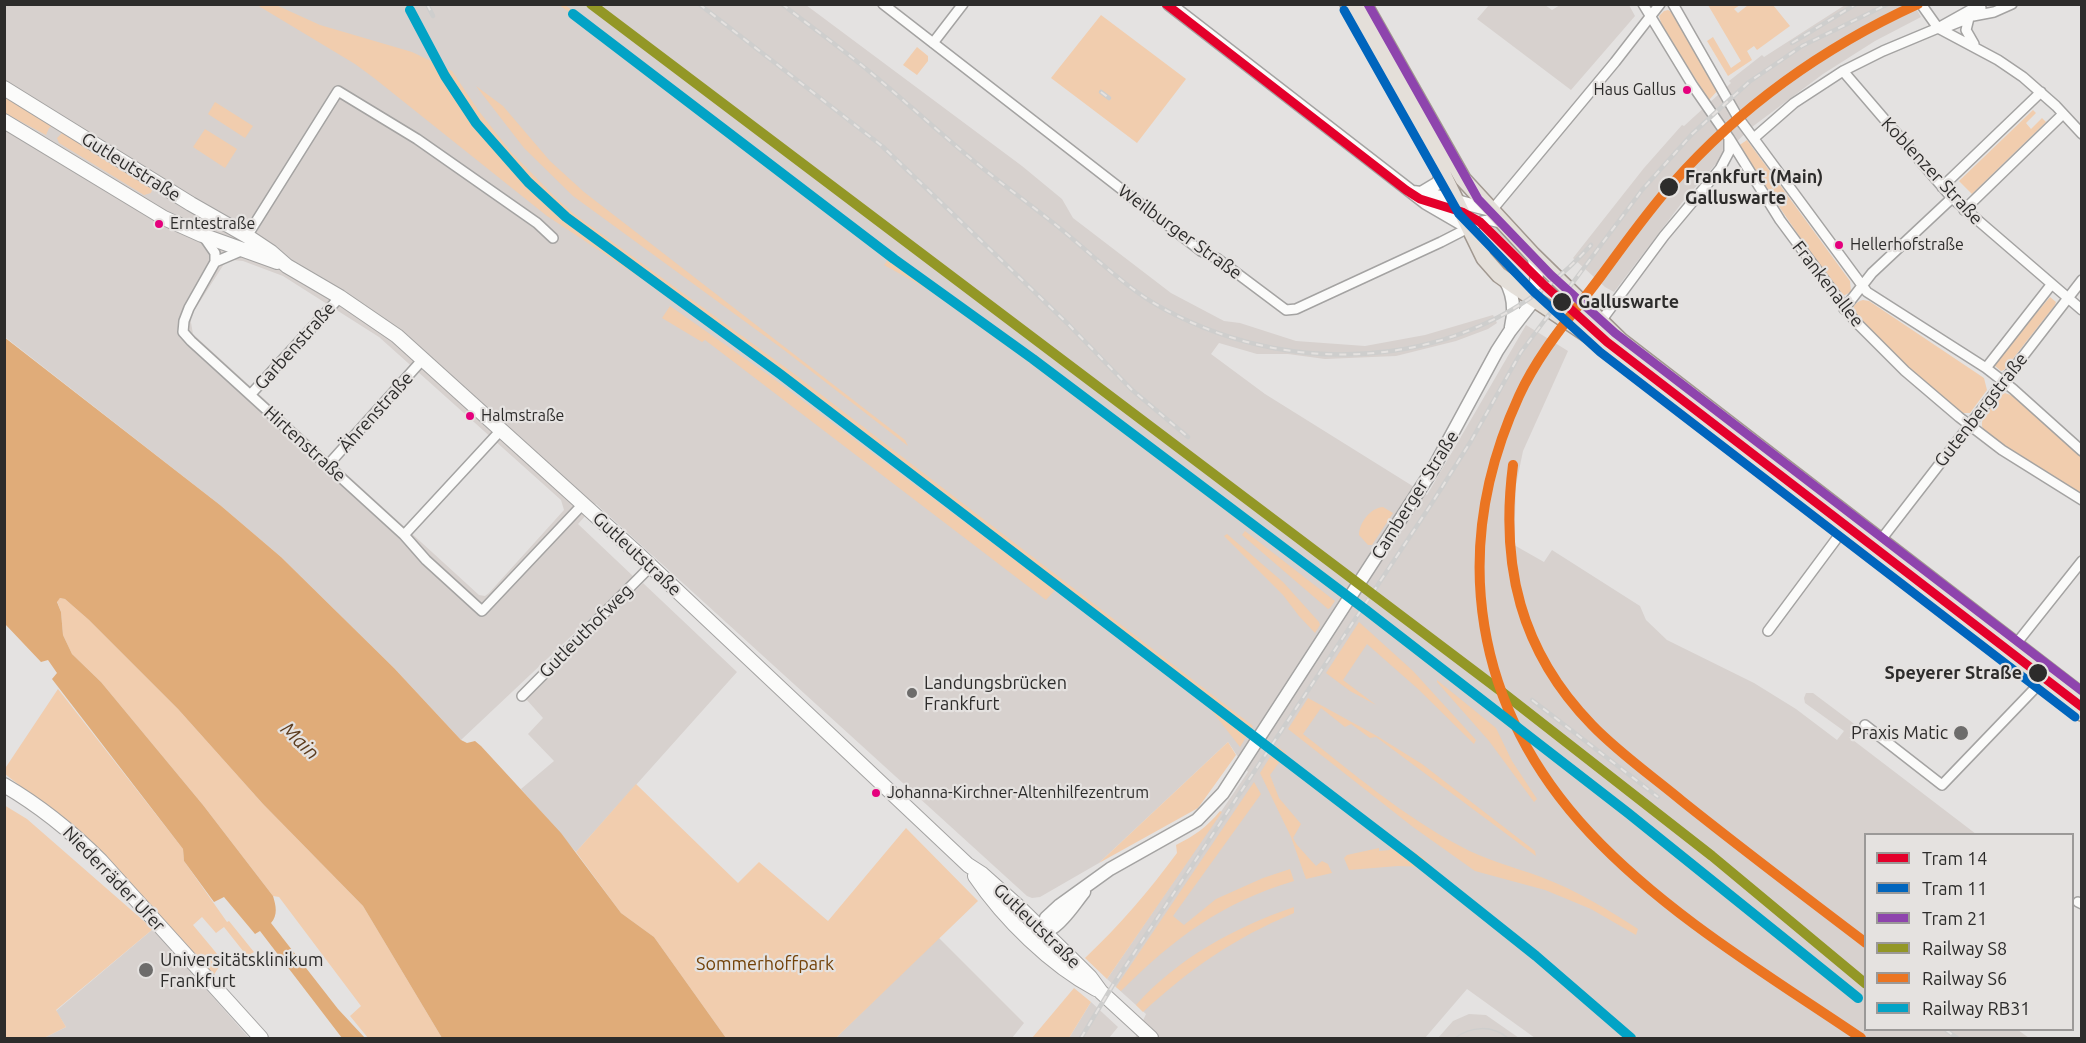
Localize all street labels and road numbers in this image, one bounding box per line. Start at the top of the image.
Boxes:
street label: Koblenzer Straße [1877,113,1987,229]
street label: Gutleutstraße [77,128,185,206]
street label: Weilburger Straße [1114,180,1246,284]
street label: Frankenallee [1788,237,1868,331]
street label: Garbenstraße [250,298,340,394]
street label: Gutenbergstraße [1930,349,2032,471]
street label: Ährenstraße [334,367,418,457]
street label: Hirtenstraße [260,402,350,486]
street label: Camberger Straße [1367,427,1463,563]
street label: Gutleutstraße [588,508,686,600]
street label: Gutleuthofweg [535,580,637,682]
street label: Niederräder Ufer [58,822,170,936]
street label: Gutleutstraße [989,879,1085,973]

